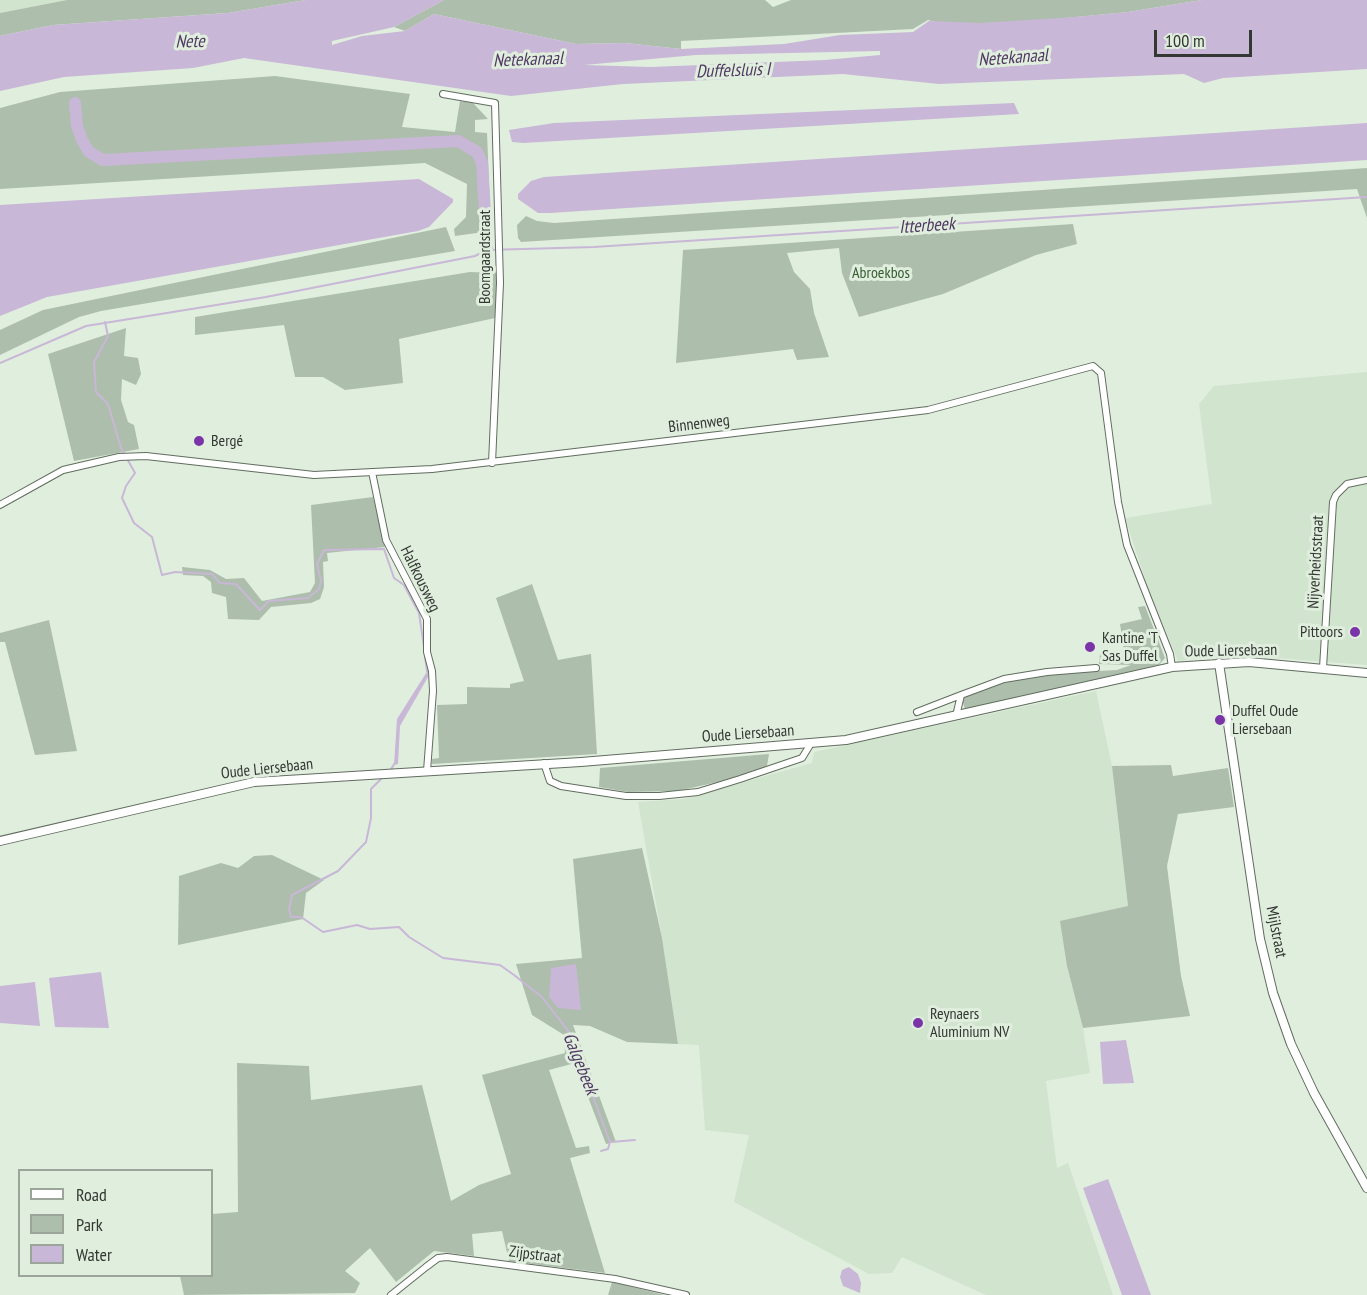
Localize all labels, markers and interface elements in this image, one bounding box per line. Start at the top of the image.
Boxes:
scale bar [1157,18,1254,56]
text: 100 m [1165,29,1205,52]
water label: Nete [175,31,205,53]
water label: Netekanaal [977,45,1049,71]
water label: Netekanaal [493,48,563,72]
water label: Duffelsluis I [696,59,770,83]
street label: Boomgaardstraat [475,210,495,304]
water label: Itterbeek [898,213,956,239]
park label: Abroekbos [852,263,910,283]
street label: Binnenweg [667,411,731,437]
place label: Bergé [211,431,243,451]
marker: Bergé [192,434,206,448]
street label: Nijverheidsstraat [1304,515,1328,609]
street label: Halfkousweg [396,543,444,615]
place label: Pittoors [1300,622,1343,642]
marker: Pittoors [1348,625,1362,639]
place label: Kantine 'T Sas Duffel [1102,628,1158,666]
marker: Kantine 'T Sas Duffel [1083,640,1097,654]
street label: Oude Liersebaan [1185,641,1277,661]
place label: Duffel Oude Liersebaan [1232,701,1298,739]
marker: Duffel Oude Liersebaan [1213,713,1227,727]
street label: Oude Liersebaan [701,721,795,747]
street label: Oude Liersebaan [220,755,314,783]
street label: Mijlstraat [1262,905,1290,959]
place label: Reynaers Aluminium NV [930,1004,1009,1042]
marker: Reynaers Aluminium NV [911,1016,925,1030]
water label: Galgebeek [558,1030,602,1098]
legend [18,1169,213,1277]
text: Road [76,1183,107,1206]
text: Park [76,1213,103,1236]
street label: Zijpstraat [508,1242,562,1268]
text: Water [76,1243,112,1266]

